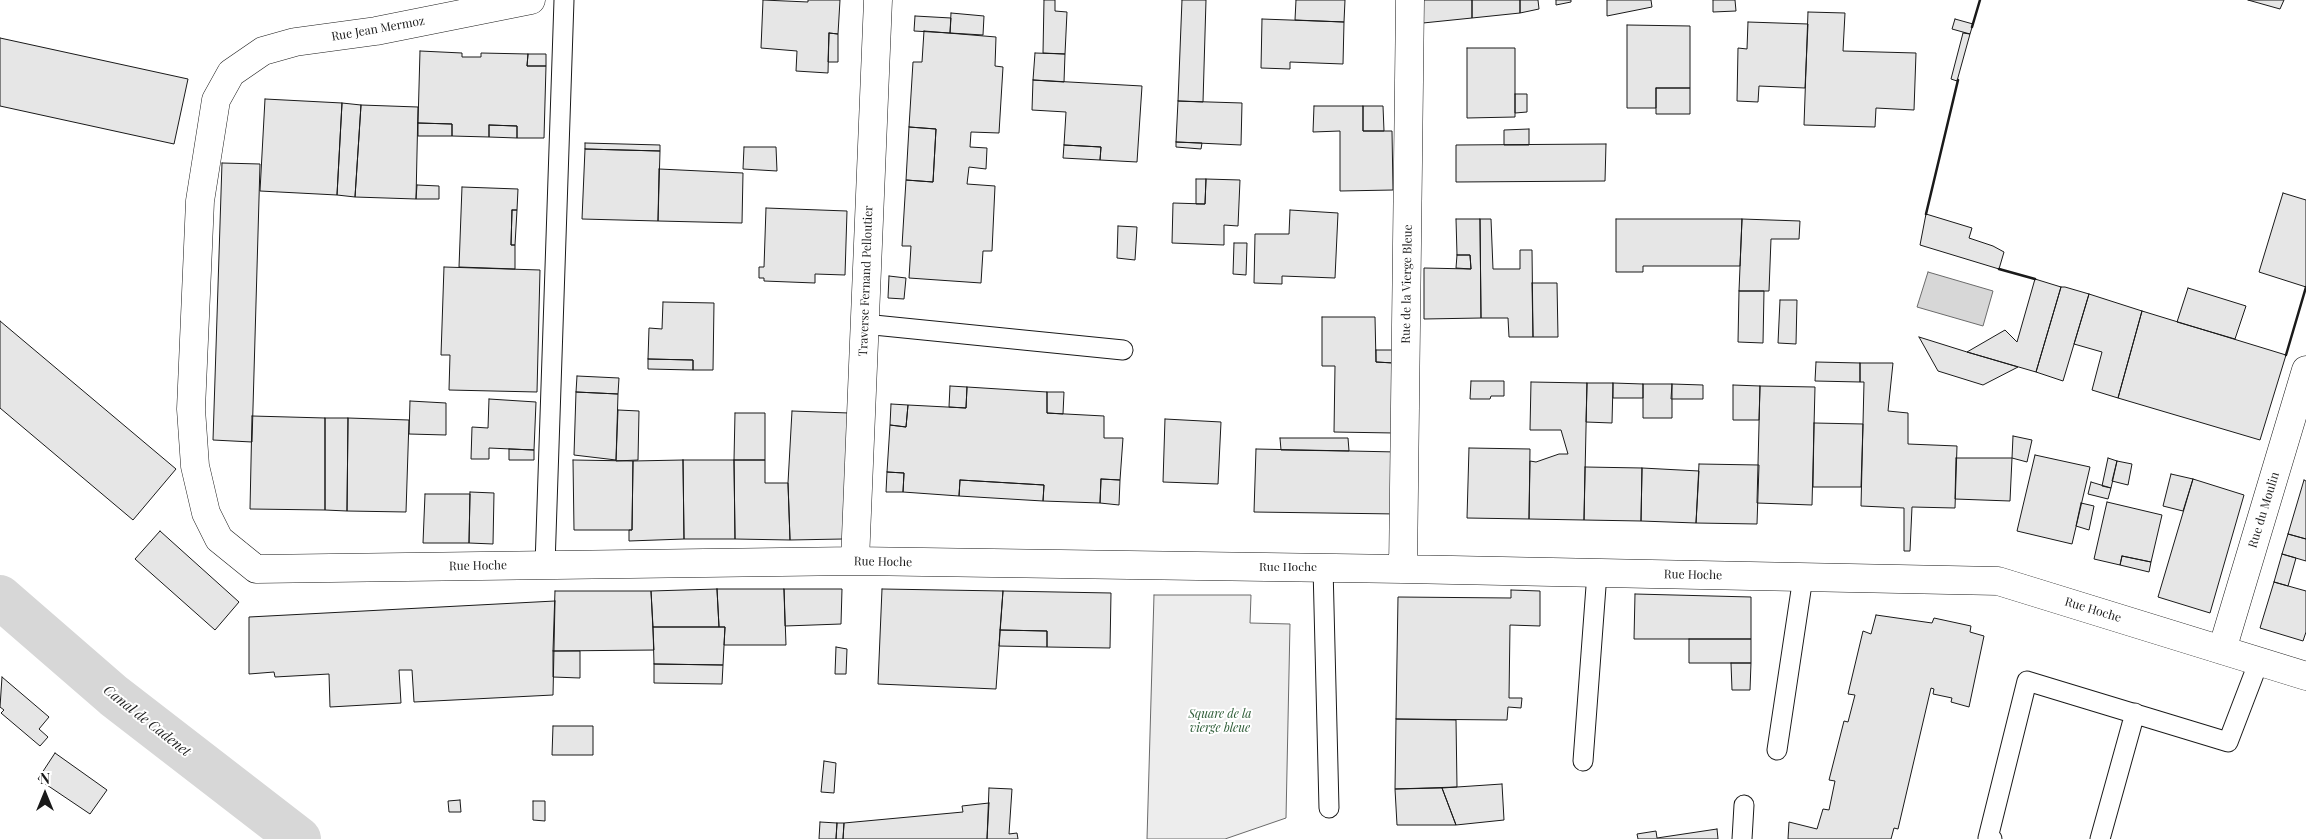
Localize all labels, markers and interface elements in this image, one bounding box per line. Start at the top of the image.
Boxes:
street label: Rue Jean Mermoz [330,14,426,44]
street label: Traverse Fernand Pelloutier [856,205,876,357]
street label: Rue de la Vierge Bleue [1399,224,1415,344]
street label: Rue du Moulin [2246,470,2282,550]
street label: Rue Hoche [854,554,912,570]
street label: Rue Hoche [449,558,507,574]
street label: Rue Hoche [1259,560,1317,574]
street label: Rue Hoche [1664,567,1722,583]
street label: Rue Hoche [2063,595,2123,625]
water label: Canal de Cadenet [100,682,194,760]
park label: Square de la vierge bleue [1188,707,1252,735]
north arrow [20,769,70,819]
text: N [40,769,50,788]

